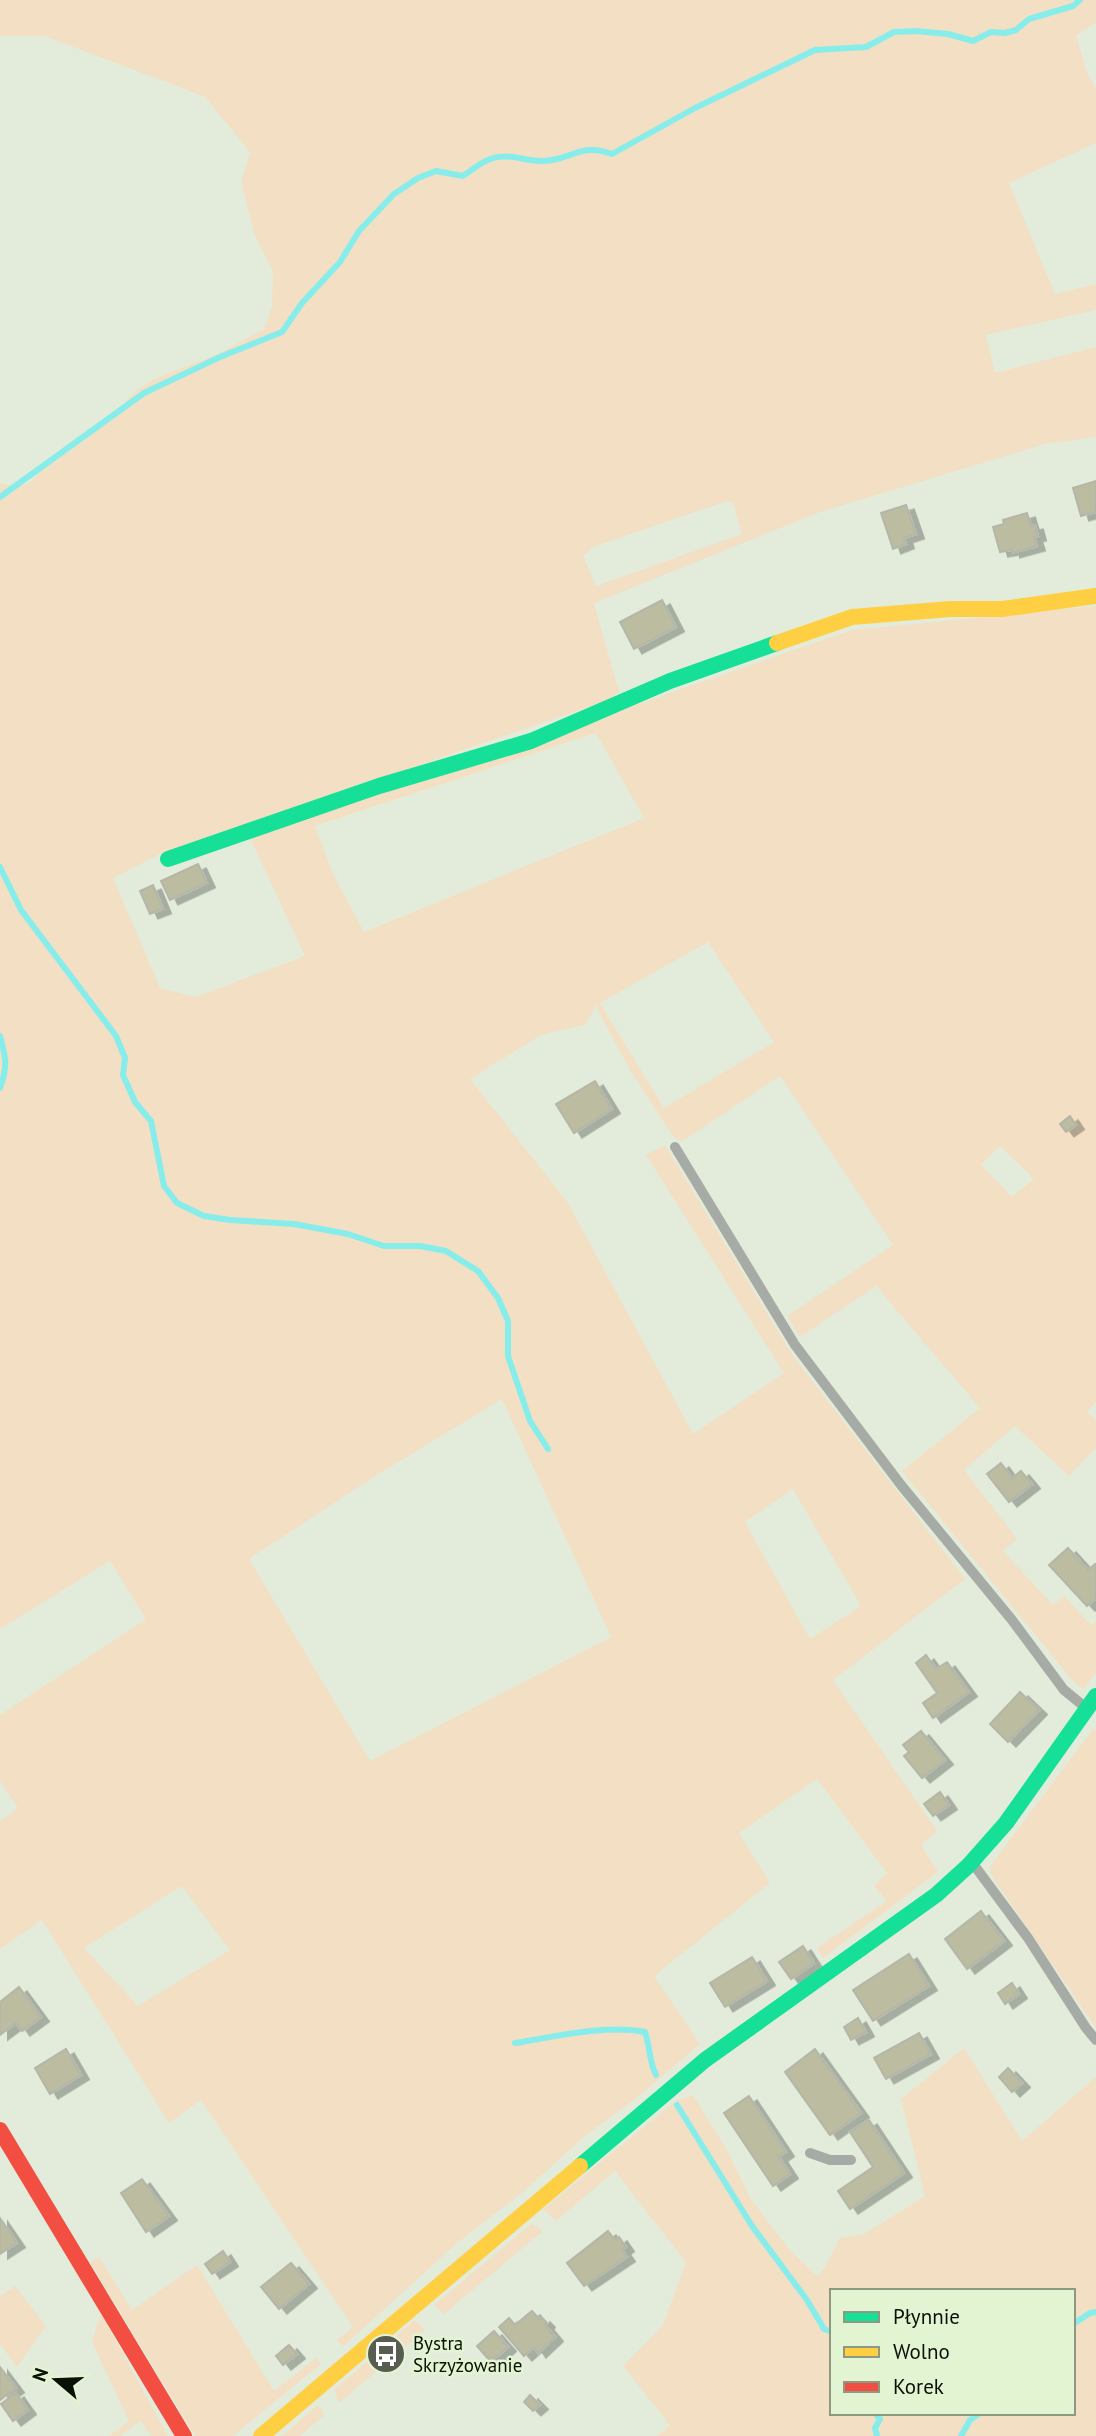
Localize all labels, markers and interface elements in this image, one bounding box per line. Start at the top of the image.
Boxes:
legend [830,2289,1075,2415]
text: Płynnie [893,2303,960,2330]
place label: Bystra Skrzyżowanie [413,2331,522,2377]
bus stop icon: Bystra Skrzyżowanie [365,2333,407,2375]
text: Wolno [893,2338,950,2365]
north arrow [21,2345,91,2415]
text: N [27,2365,53,2384]
text: Korek [893,2373,944,2400]

